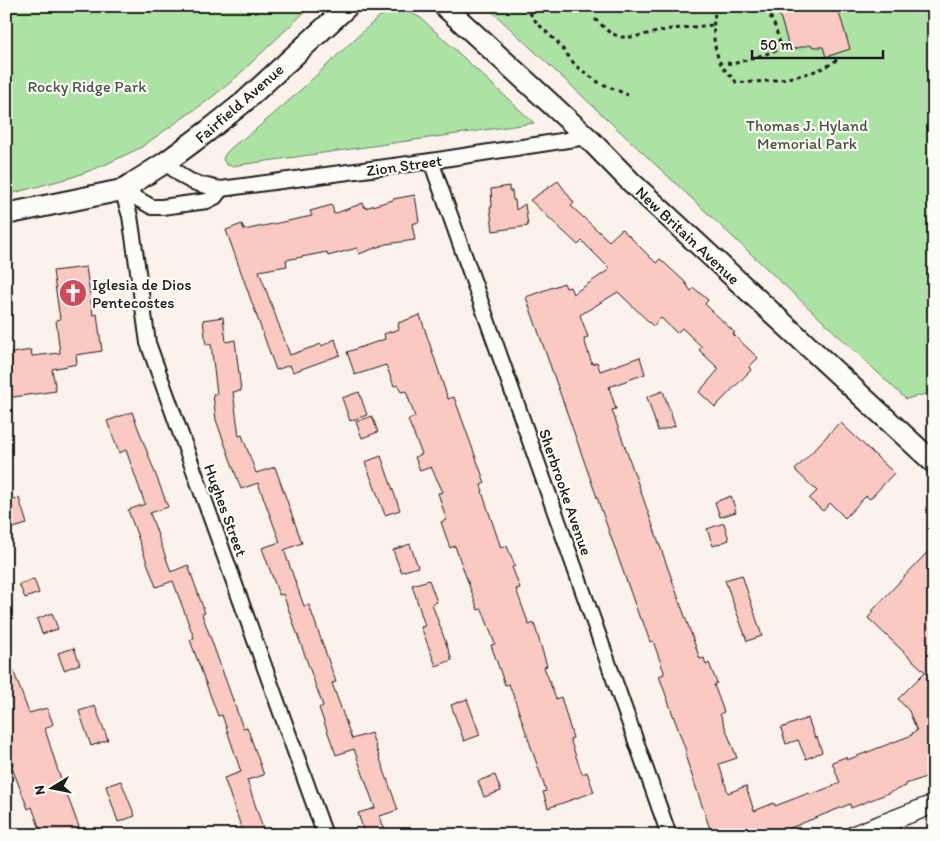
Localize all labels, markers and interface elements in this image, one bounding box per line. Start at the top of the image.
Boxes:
scale bar [752,28,884,60]
text: 50 m [760,36,793,54]
street label: Fairfield Avenue [191,60,288,147]
park label: Rocky Ridge Park [27,77,147,96]
park label: Thomas J. Hyland Memorial Park [746,116,868,153]
street label: Zion Street [365,151,443,180]
street label: New Britain Avenue [632,182,744,288]
place label: Iglesia de Dios Pentecostes [92,275,191,312]
church icon: Iglesia de Dios Pentecostes [58,278,88,308]
street label: Sherbrooke Avenue [535,426,596,558]
street label: Hughes Street [200,461,251,559]
north arrow [28,764,78,814]
text: N [30,784,49,796]

